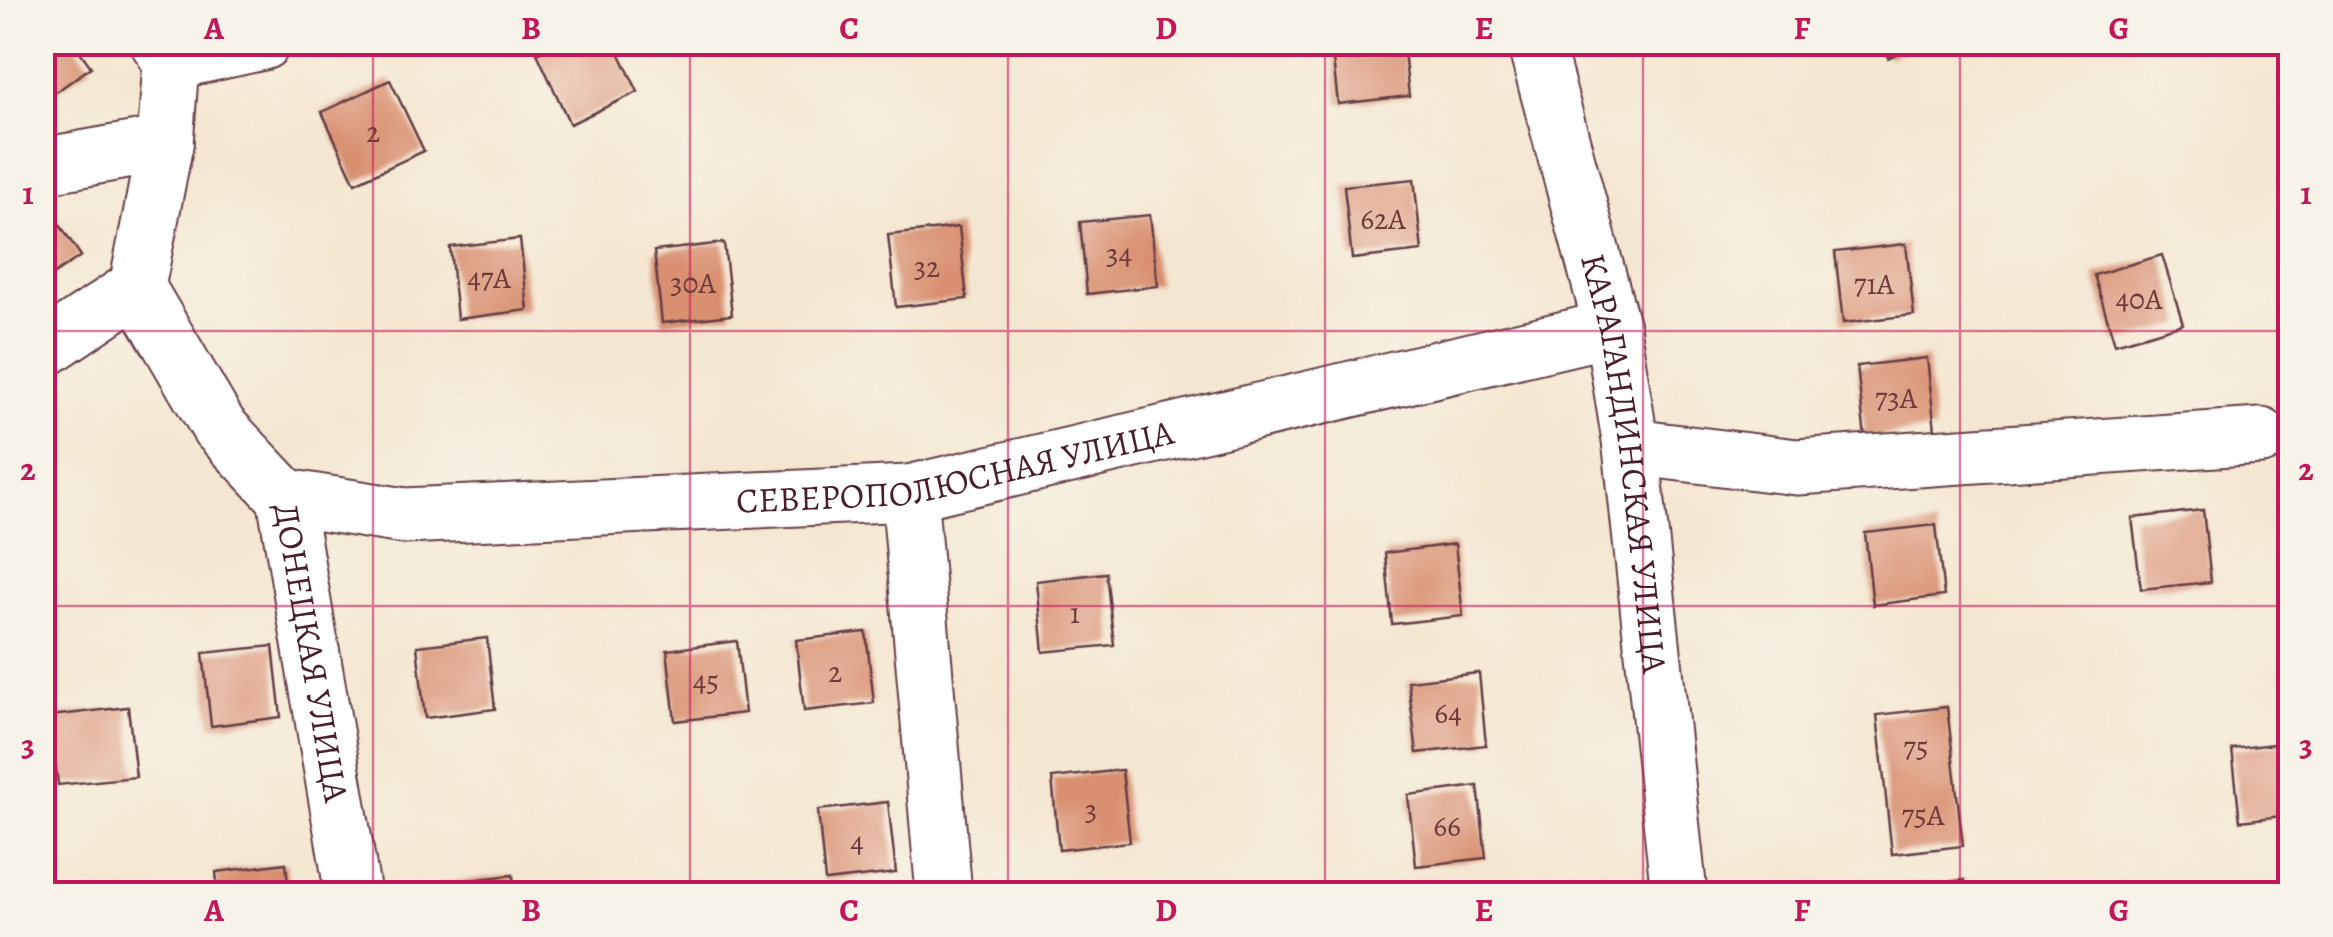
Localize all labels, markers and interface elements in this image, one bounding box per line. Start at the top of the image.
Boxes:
text: A [203,6,225,50]
text: B [521,6,541,50]
text: C [839,6,859,50]
text: D [1155,6,1177,50]
text: E [1474,6,1494,50]
text: F [1794,6,1811,50]
text: G [2109,6,2129,50]
house number: 2 [366,112,380,152]
text: 1 [22,171,34,215]
text: 1 [2300,171,2312,215]
house number: 62А [1360,199,1406,239]
house number: 34 [1106,234,1132,274]
house number: 32 [914,247,940,287]
street label: КАРАГАНДИНСКАЯ УЛИЦА [1569,248,1679,676]
house number: 47А [467,258,511,298]
house number: 30А [670,263,716,303]
house number: 71А [1854,264,1895,304]
house number: 40А [2115,279,2163,319]
house number: 73А [1875,378,1918,418]
street label: СЕВЕРОПОЛЮСНАЯ УЛИЦА [735,408,1179,525]
text: 2 [20,447,36,491]
text: 2 [2298,447,2314,491]
street label: ДОНЕЦКАЯ УЛИЦА [262,499,361,806]
house number: 1 [1070,593,1080,633]
house number: 2 [828,652,842,692]
house number: 45 [693,661,719,701]
house number: 64 [1434,693,1462,733]
text: 3 [21,723,35,767]
text: 3 [2299,723,2313,767]
house number: 75 [1903,727,1929,767]
house number: 3 [1085,790,1097,830]
house number: 75А [1901,795,1945,835]
house number: 66 [1433,806,1461,846]
house number: 4 [850,822,864,862]
text: A [203,888,225,932]
text: B [521,888,541,932]
text: C [839,888,859,932]
text: D [1155,888,1177,932]
text: E [1474,888,1494,932]
text: F [1794,888,1811,932]
text: G [2109,888,2129,932]

